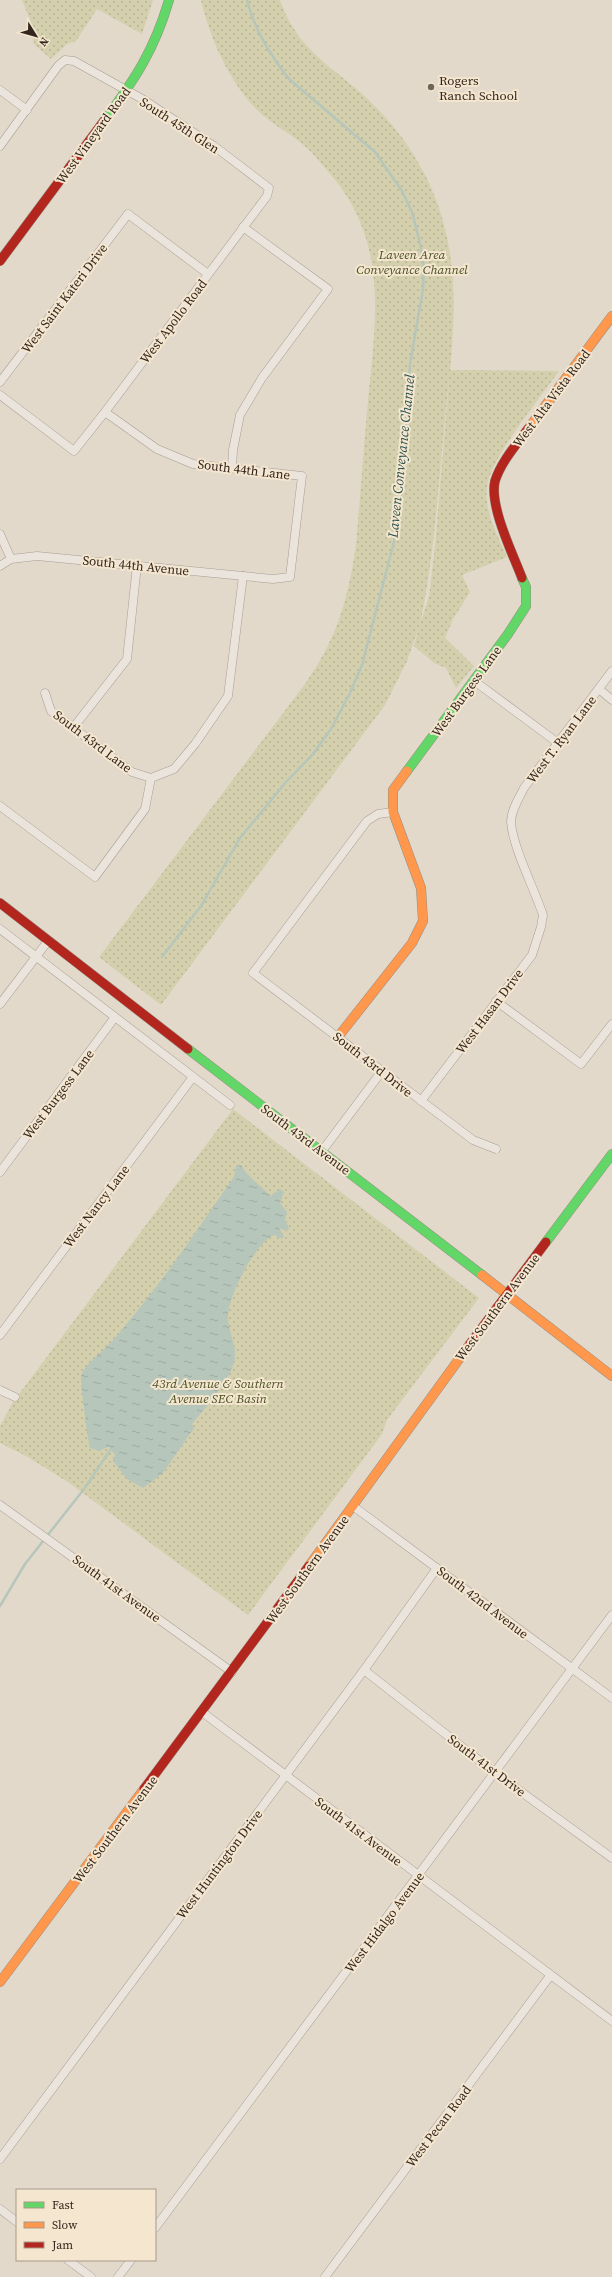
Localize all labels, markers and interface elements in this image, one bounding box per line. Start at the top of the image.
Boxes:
north arrow [16,16,56,56]
text: N [35,34,52,49]
place label: Rogers Ranch School [439,72,518,104]
marker: Rogers Ranch School [426,82,436,92]
street label: West Vineyard Road [53,83,135,187]
street label: South 45th Glen [137,93,223,158]
street label: West Saint Kateri Drive [18,240,111,357]
park label: Laveen Area Conveyance Channel [356,246,468,278]
street label: West Apollo Road [136,275,211,367]
street label: West Alta Vista Road [509,345,594,451]
water label: Laveen Conveyance Channel [382,373,420,540]
street label: South 44th Lane [197,455,292,484]
street label: South 44th Avenue [82,551,190,580]
street label: West Burgess Lane [428,642,505,740]
street label: West T. Ryan Lane [523,692,600,787]
street label: South 43rd Lane [50,706,136,777]
street label: West Hasan Drive [452,965,527,1057]
street label: South 43rd Drive [329,1028,416,1101]
street label: West Burgess Lane [19,1046,98,1143]
street label: South 43rd Avenue [258,1100,354,1179]
street label: West Nancy Lane [60,1161,133,1251]
street label: West Southern Avenue [451,1250,544,1364]
park label: 43rd Avenue & Southern Avenue SEC Basin [152,1375,284,1407]
street label: West Southern Avenue [262,1511,353,1627]
street label: South 41st Avenue [69,1551,164,1626]
street label: South 42nd Avenue [434,1562,532,1643]
street label: South 41st Drive [444,1730,529,1801]
street label: West Southern Avenue [69,1772,162,1886]
street label: South 41st Avenue [312,1793,406,1870]
street label: West Huntington Drive [173,1806,266,1922]
street label: West Hidalgo Avenue [341,1868,428,1976]
street label: West Pecan Road [402,2081,475,2171]
legend [16,2189,156,2261]
text: Fast [52,2197,74,2213]
text: Slow [52,2217,78,2233]
text: Jam [51,2237,73,2253]

